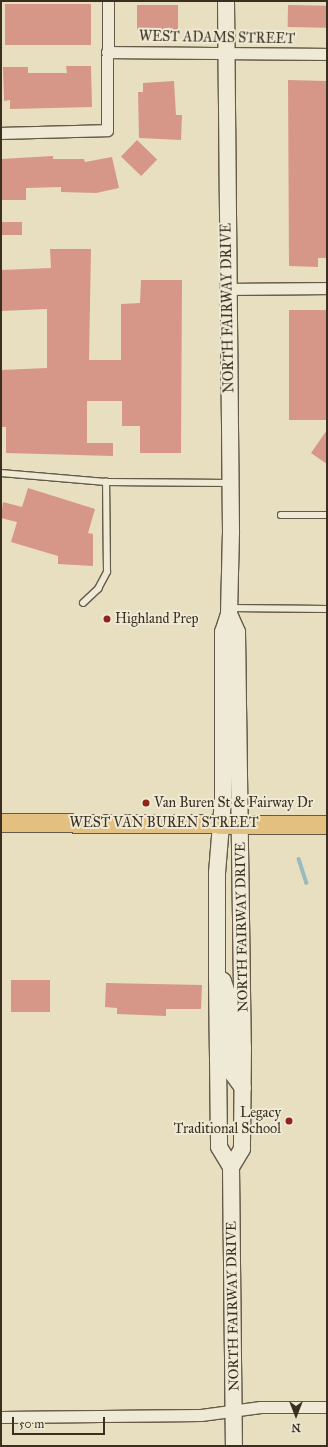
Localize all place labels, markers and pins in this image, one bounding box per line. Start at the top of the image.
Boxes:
place label: Highland Prep [115,611,199,627]
marker: Highland Prep [102,614,112,624]
place label: Van Buren St & Fairway Dr [154,795,313,811]
marker: Van Buren St & Fairway Dr [141,798,151,808]
place label: Legacy Traditional School [174,1105,281,1138]
marker: Legacy Traditional School [284,1116,294,1126]

